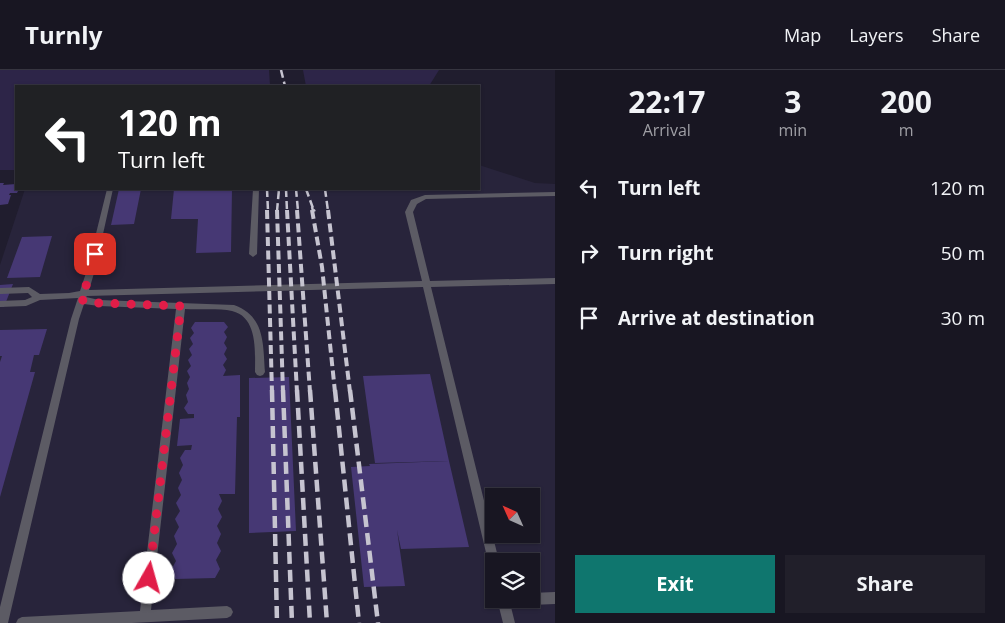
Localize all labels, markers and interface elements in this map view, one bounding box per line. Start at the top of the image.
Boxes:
text: Turnly [25,18,102,51]
text: Map [784,23,821,47]
text: Layers [849,23,904,47]
text: Share [932,23,980,47]
text: 22:17 [628,81,705,122]
text: 3 [784,81,801,122]
text: 200 [880,81,932,122]
text: 120 m [118,99,222,146]
icon: left [35,105,100,170]
text: Arrival [643,119,691,141]
text: min [779,119,807,141]
text: m [899,119,914,141]
text: Turn left [118,144,205,174]
icon: left [575,174,603,202]
text: Turn left [618,175,700,201]
text: 120 m [930,175,985,201]
pin [74,233,116,275]
icon: right [575,239,603,267]
icon: arrive [81,240,109,268]
text: Turn right [618,240,713,266]
text: 50 m [941,240,985,266]
icon: arrive [575,304,603,332]
text: Arrive at destination [618,305,815,331]
text: 30 m [941,305,985,331]
north arrow [485,488,540,542]
map controls [485,488,540,608]
position arrow [122,551,174,603]
button: layers [485,553,540,608]
button: Exit [575,555,775,613]
button: Share [785,555,985,613]

